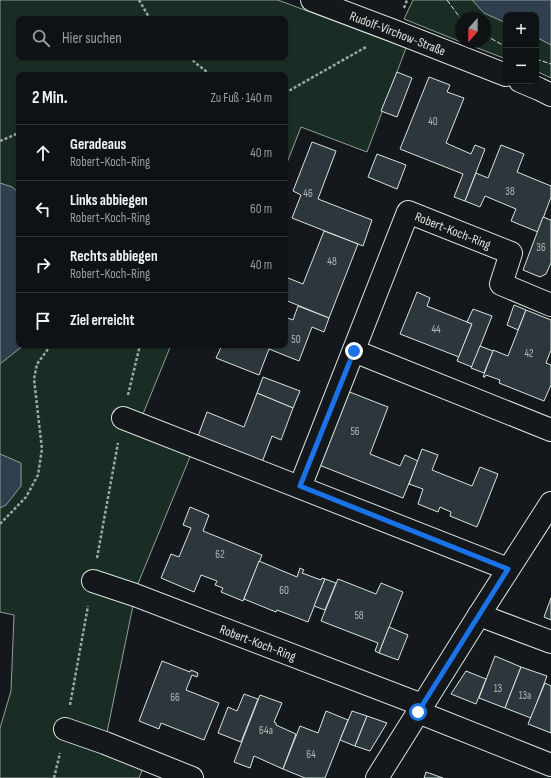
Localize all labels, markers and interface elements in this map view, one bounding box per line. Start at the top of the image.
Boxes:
street label: Rudolf-Virchow-Straße [347,8,448,60]
north arrow [455,12,491,48]
map controls [503,12,539,84]
button: + [503,12,539,48]
search box [16,16,288,60]
icon: search [30,27,52,49]
text: Hier suchen [62,29,122,48]
button: − [503,48,539,84]
text: 2 Min. [32,88,68,108]
text: Zu Fuß · 140 m [211,90,272,106]
house number: 40 [428,115,438,128]
text: Geradeaus [70,135,126,154]
icon: ahead [32,142,54,164]
text: 40 m [250,145,272,161]
text: Robert-Koch-Ring [70,154,150,170]
house number: 38 [505,185,515,198]
house number: 46 [303,187,313,200]
text: Links abbiegen [70,191,148,210]
icon: left [32,198,54,220]
text: 60 m [250,201,272,217]
street label: Robert-Koch-Ring [412,209,493,253]
text: Robert-Koch-Ring [70,210,150,226]
house number: 36 [536,241,546,254]
text: Rechts abbiegen [70,247,158,266]
icon: right [32,254,54,276]
house number: 48 [327,255,337,268]
text: 40 m [250,257,272,273]
text: Robert-Koch-Ring [70,266,150,282]
icon: arrive [32,310,54,332]
text: Ziel erreicht [70,311,134,330]
house number: 44 [431,323,441,336]
house number: 50 [291,333,301,346]
route end [345,342,363,360]
house number: 42 [524,347,534,360]
house number: 56 [350,425,360,438]
house number: 62 [215,548,225,561]
house number: 60 [279,584,289,597]
house number: 58 [354,609,364,622]
street label: Robert-Koch-Ring [217,621,298,665]
house number: 13 [494,682,503,695]
house number: 13a [519,689,531,702]
house number: 66 [170,691,180,704]
route start [409,703,427,721]
house number: 64a [259,724,273,737]
house number: 64 [306,748,316,761]

